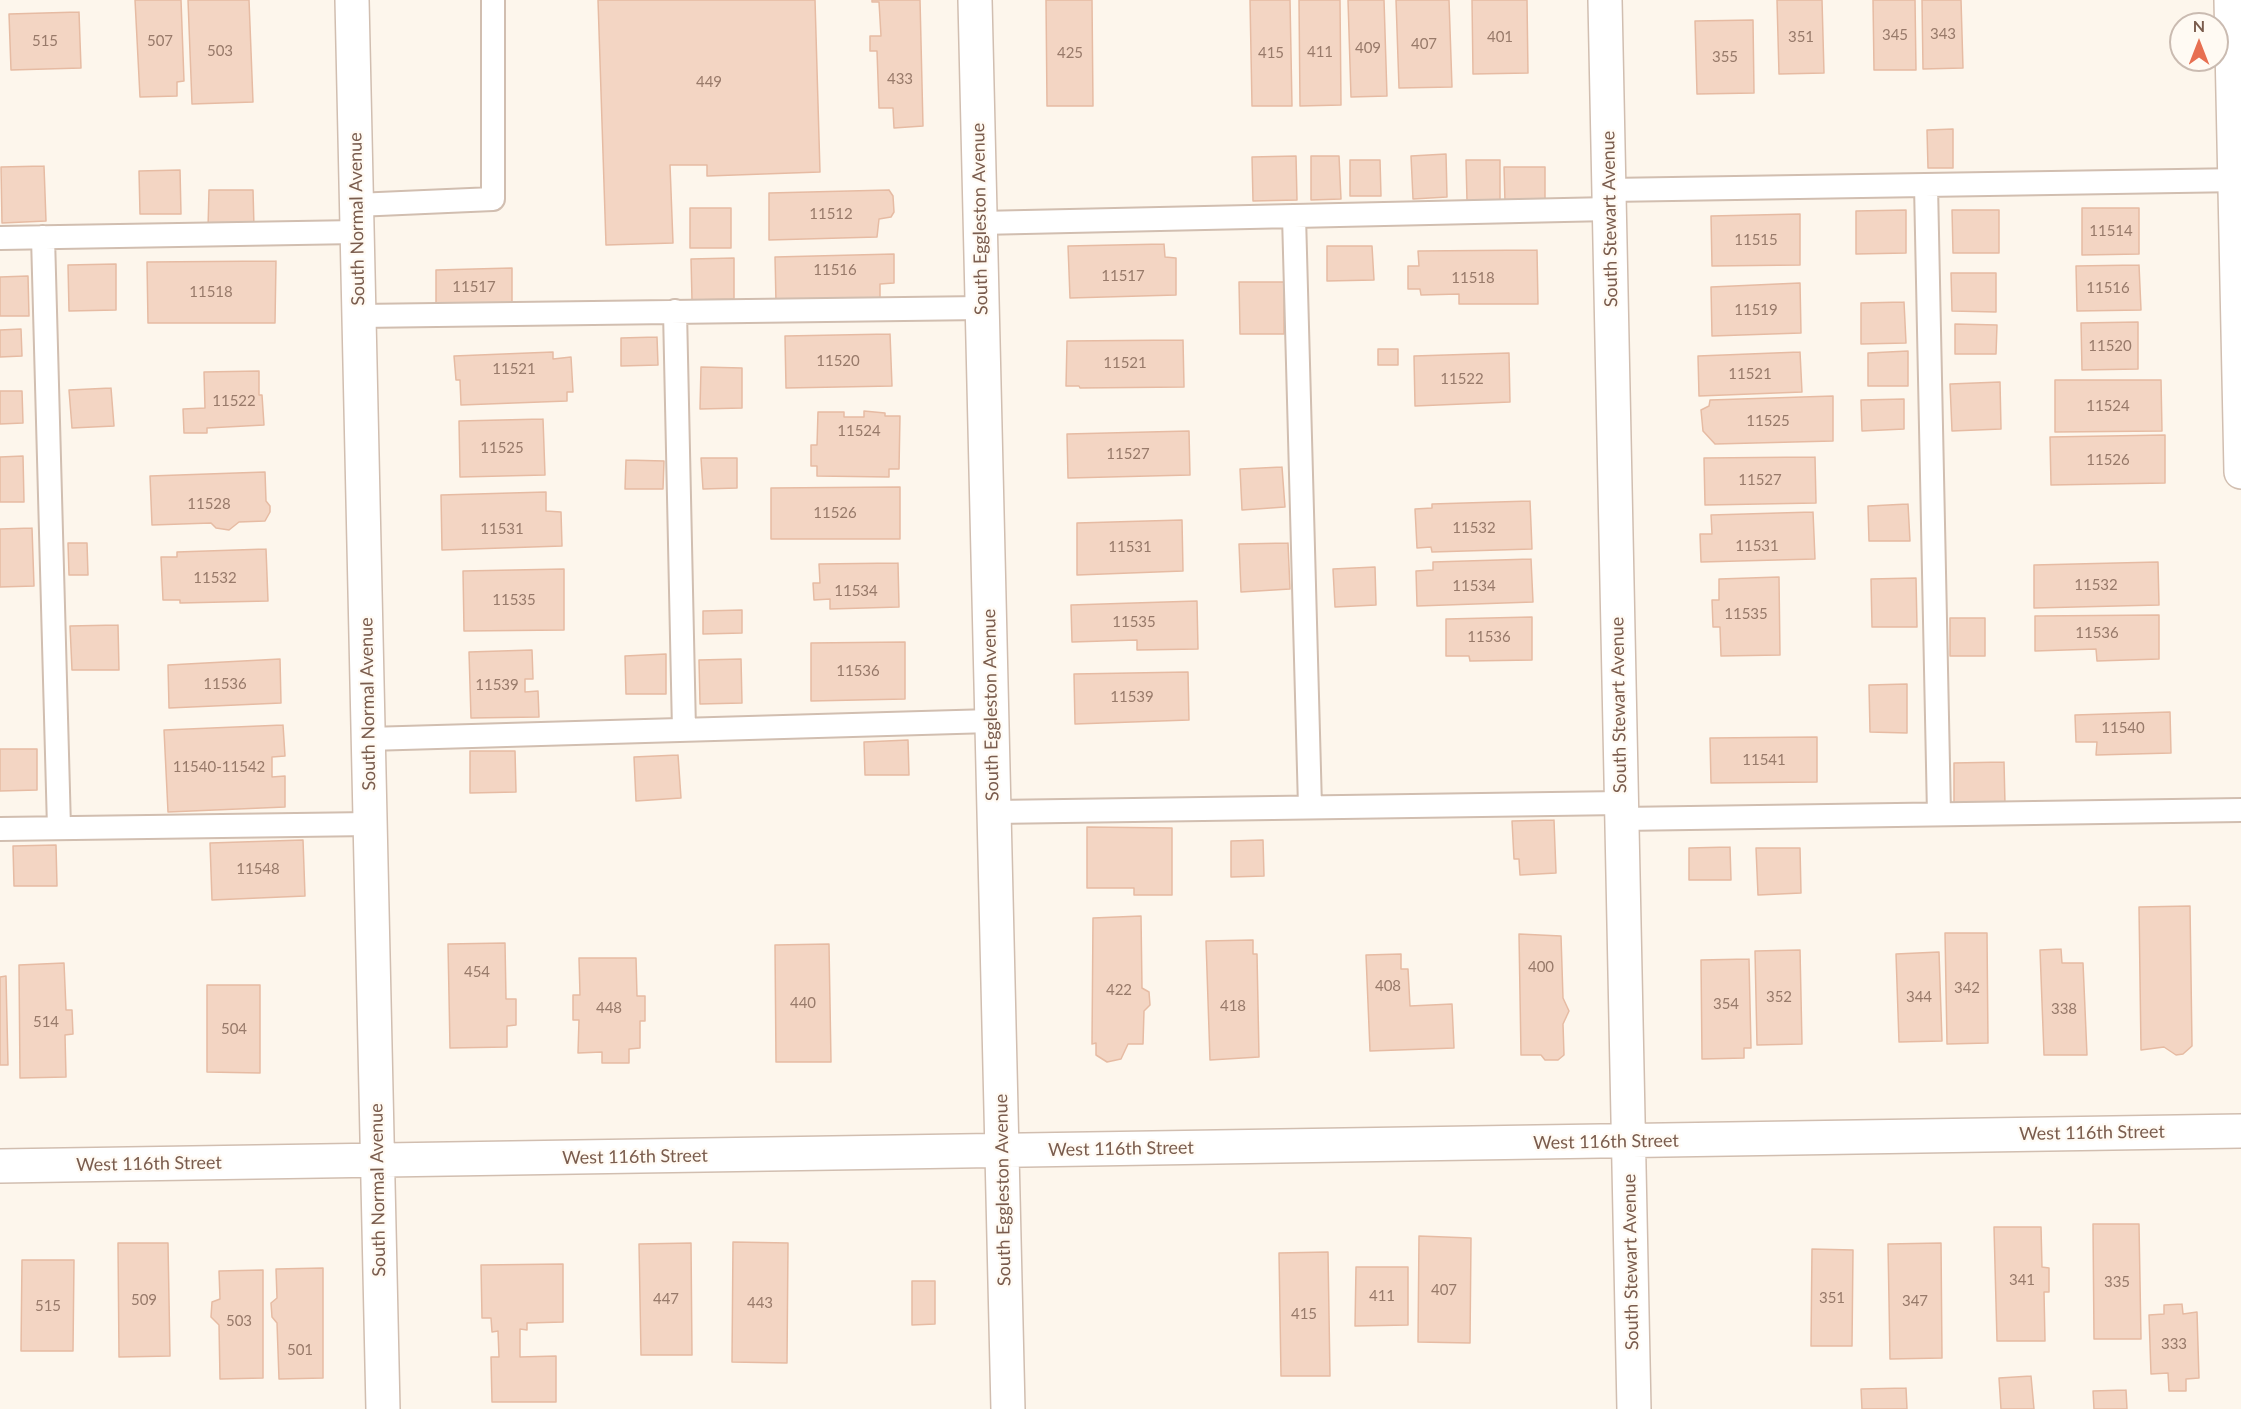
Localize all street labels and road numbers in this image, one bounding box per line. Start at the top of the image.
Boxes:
street label: South Eggleston Avenue [968,123,992,315]
street label: South Stewart Avenue [1598,131,1622,307]
street label: South Normal Avenue [345,132,369,306]
street label: South Eggleston Avenue [979,609,1003,801]
street label: South Normal Avenue [356,617,380,791]
street label: South Stewart Avenue [1607,617,1631,793]
street label: South Eggleston Avenue [991,1094,1015,1286]
street label: South Normal Avenue [366,1103,390,1277]
street label: West 116th Street [2019,1121,2165,1145]
street label: West 116th Street [1533,1130,1679,1154]
street label: West 116th Street [1048,1137,1194,1161]
street label: West 116th Street [562,1145,708,1169]
street label: West 116th Street [76,1152,222,1176]
street label: South Stewart Avenue [1619,1174,1643,1350]

